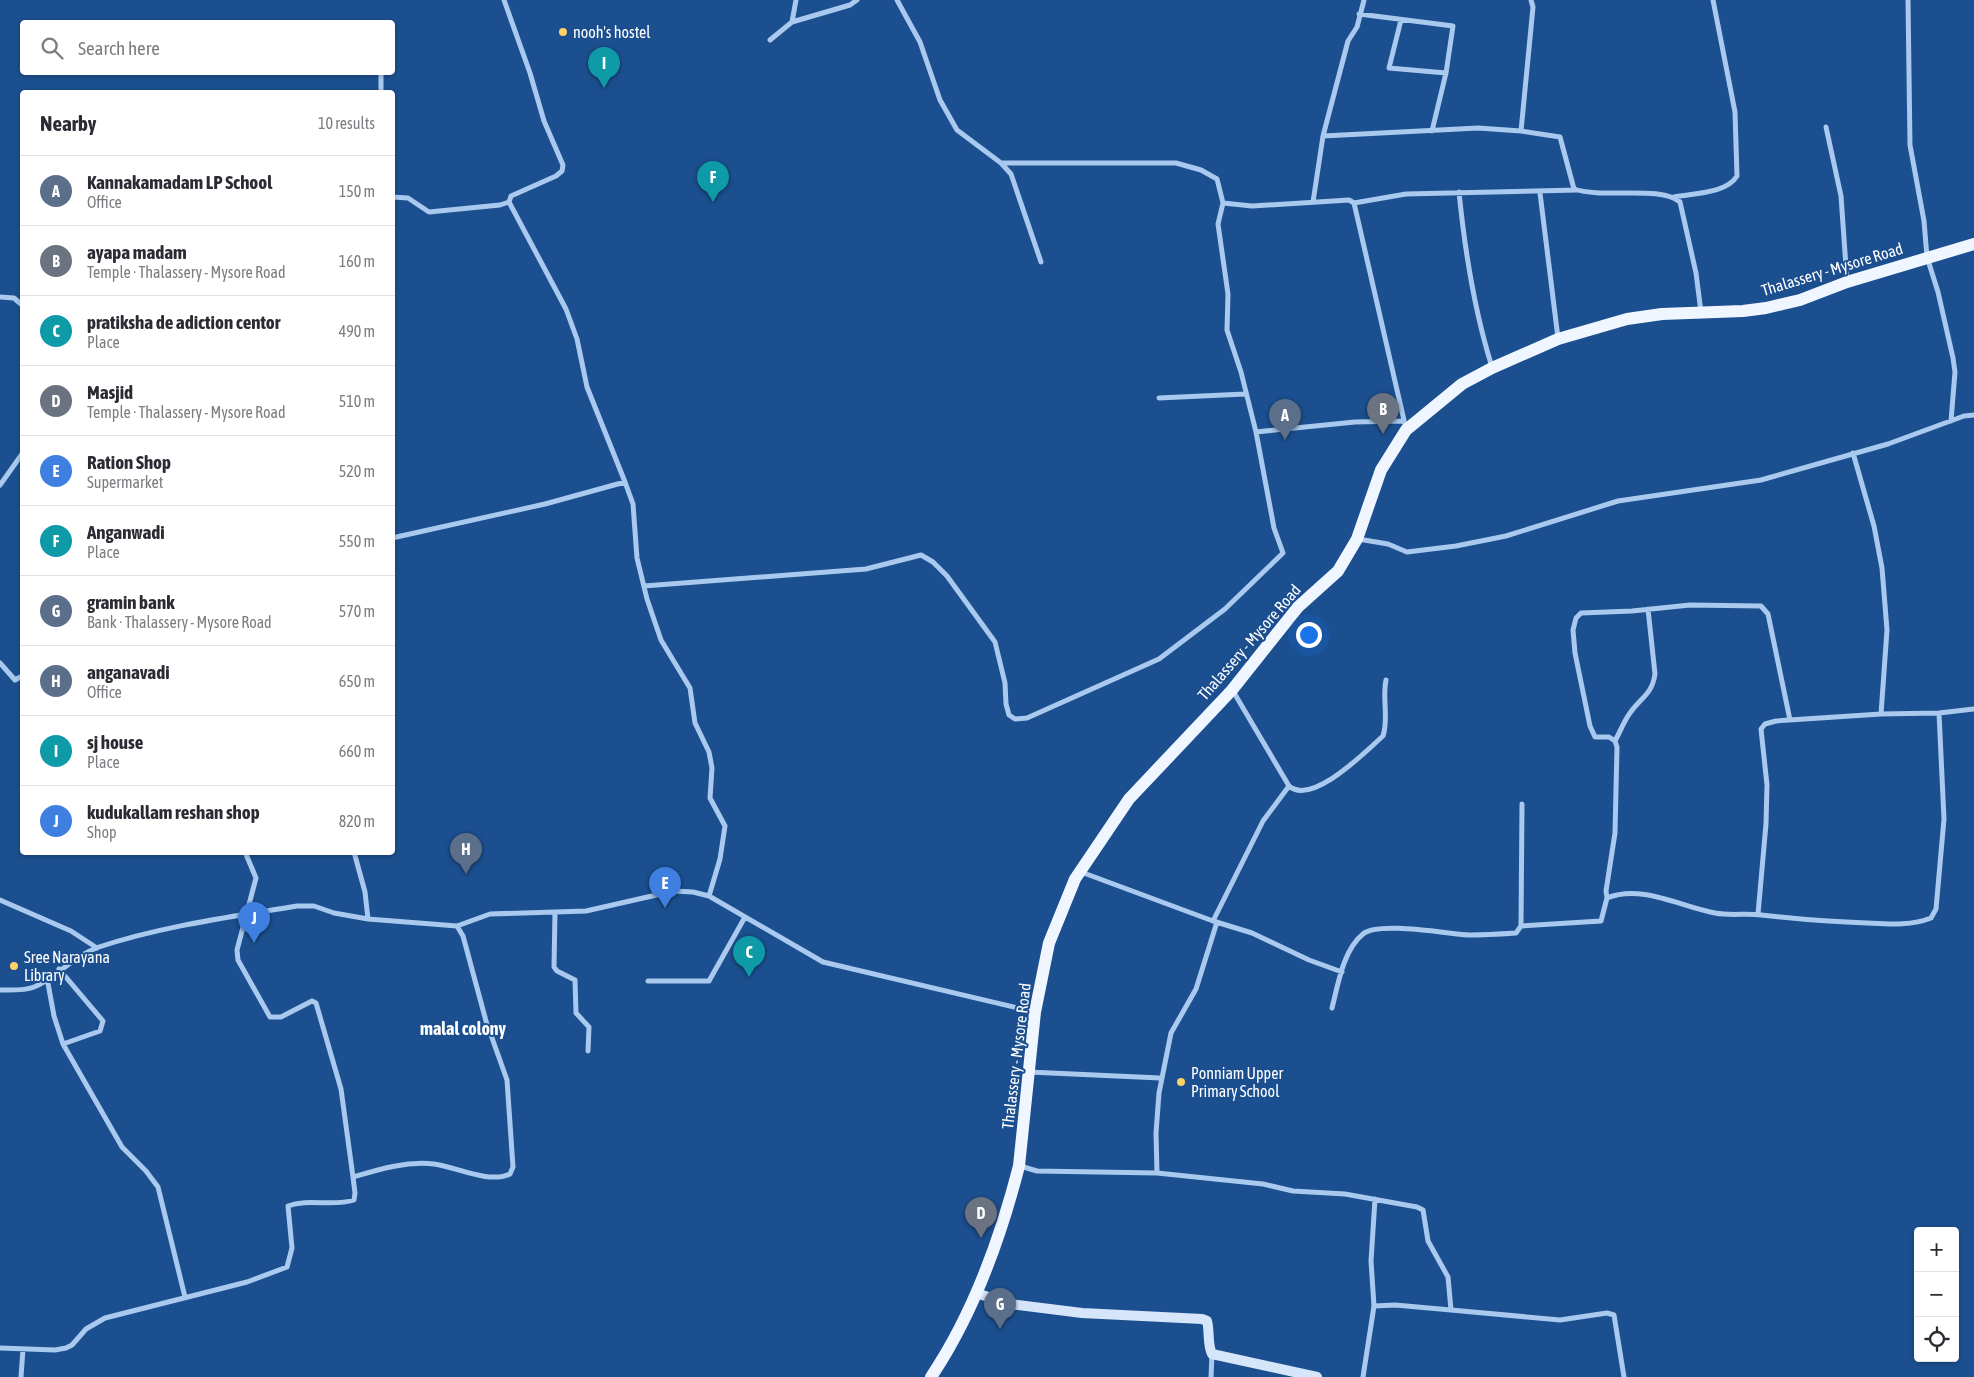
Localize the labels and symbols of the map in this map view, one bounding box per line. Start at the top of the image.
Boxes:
place label: nooh's hostel [573,23,651,41]
marker: nooh's hostel [557,26,569,38]
pin: I [588,47,620,88]
pin: F [697,161,729,202]
street label: Thalassery - Mysore Road [1759,239,1905,300]
pin: B [1367,393,1399,434]
pin: A [1269,399,1301,440]
street label: Thalassery - Mysore Road [1194,581,1305,704]
your location [1296,622,1322,648]
pin: H [450,833,482,874]
pin: E [649,867,681,908]
pin: J [238,902,270,943]
pin: C [733,936,765,977]
place label: Sree Narayana Library [24,948,110,985]
marker: Sree Narayana Library [8,960,20,972]
street label: Thalassery - Mysore Road [998,982,1035,1130]
district label: malal colony [420,1018,507,1039]
place label: Ponniam Upper Primary School [1191,1064,1283,1101]
marker: Ponniam Upper Primary School [1175,1076,1187,1088]
pin: D [965,1197,997,1238]
pin: G [984,1288,1016,1329]

